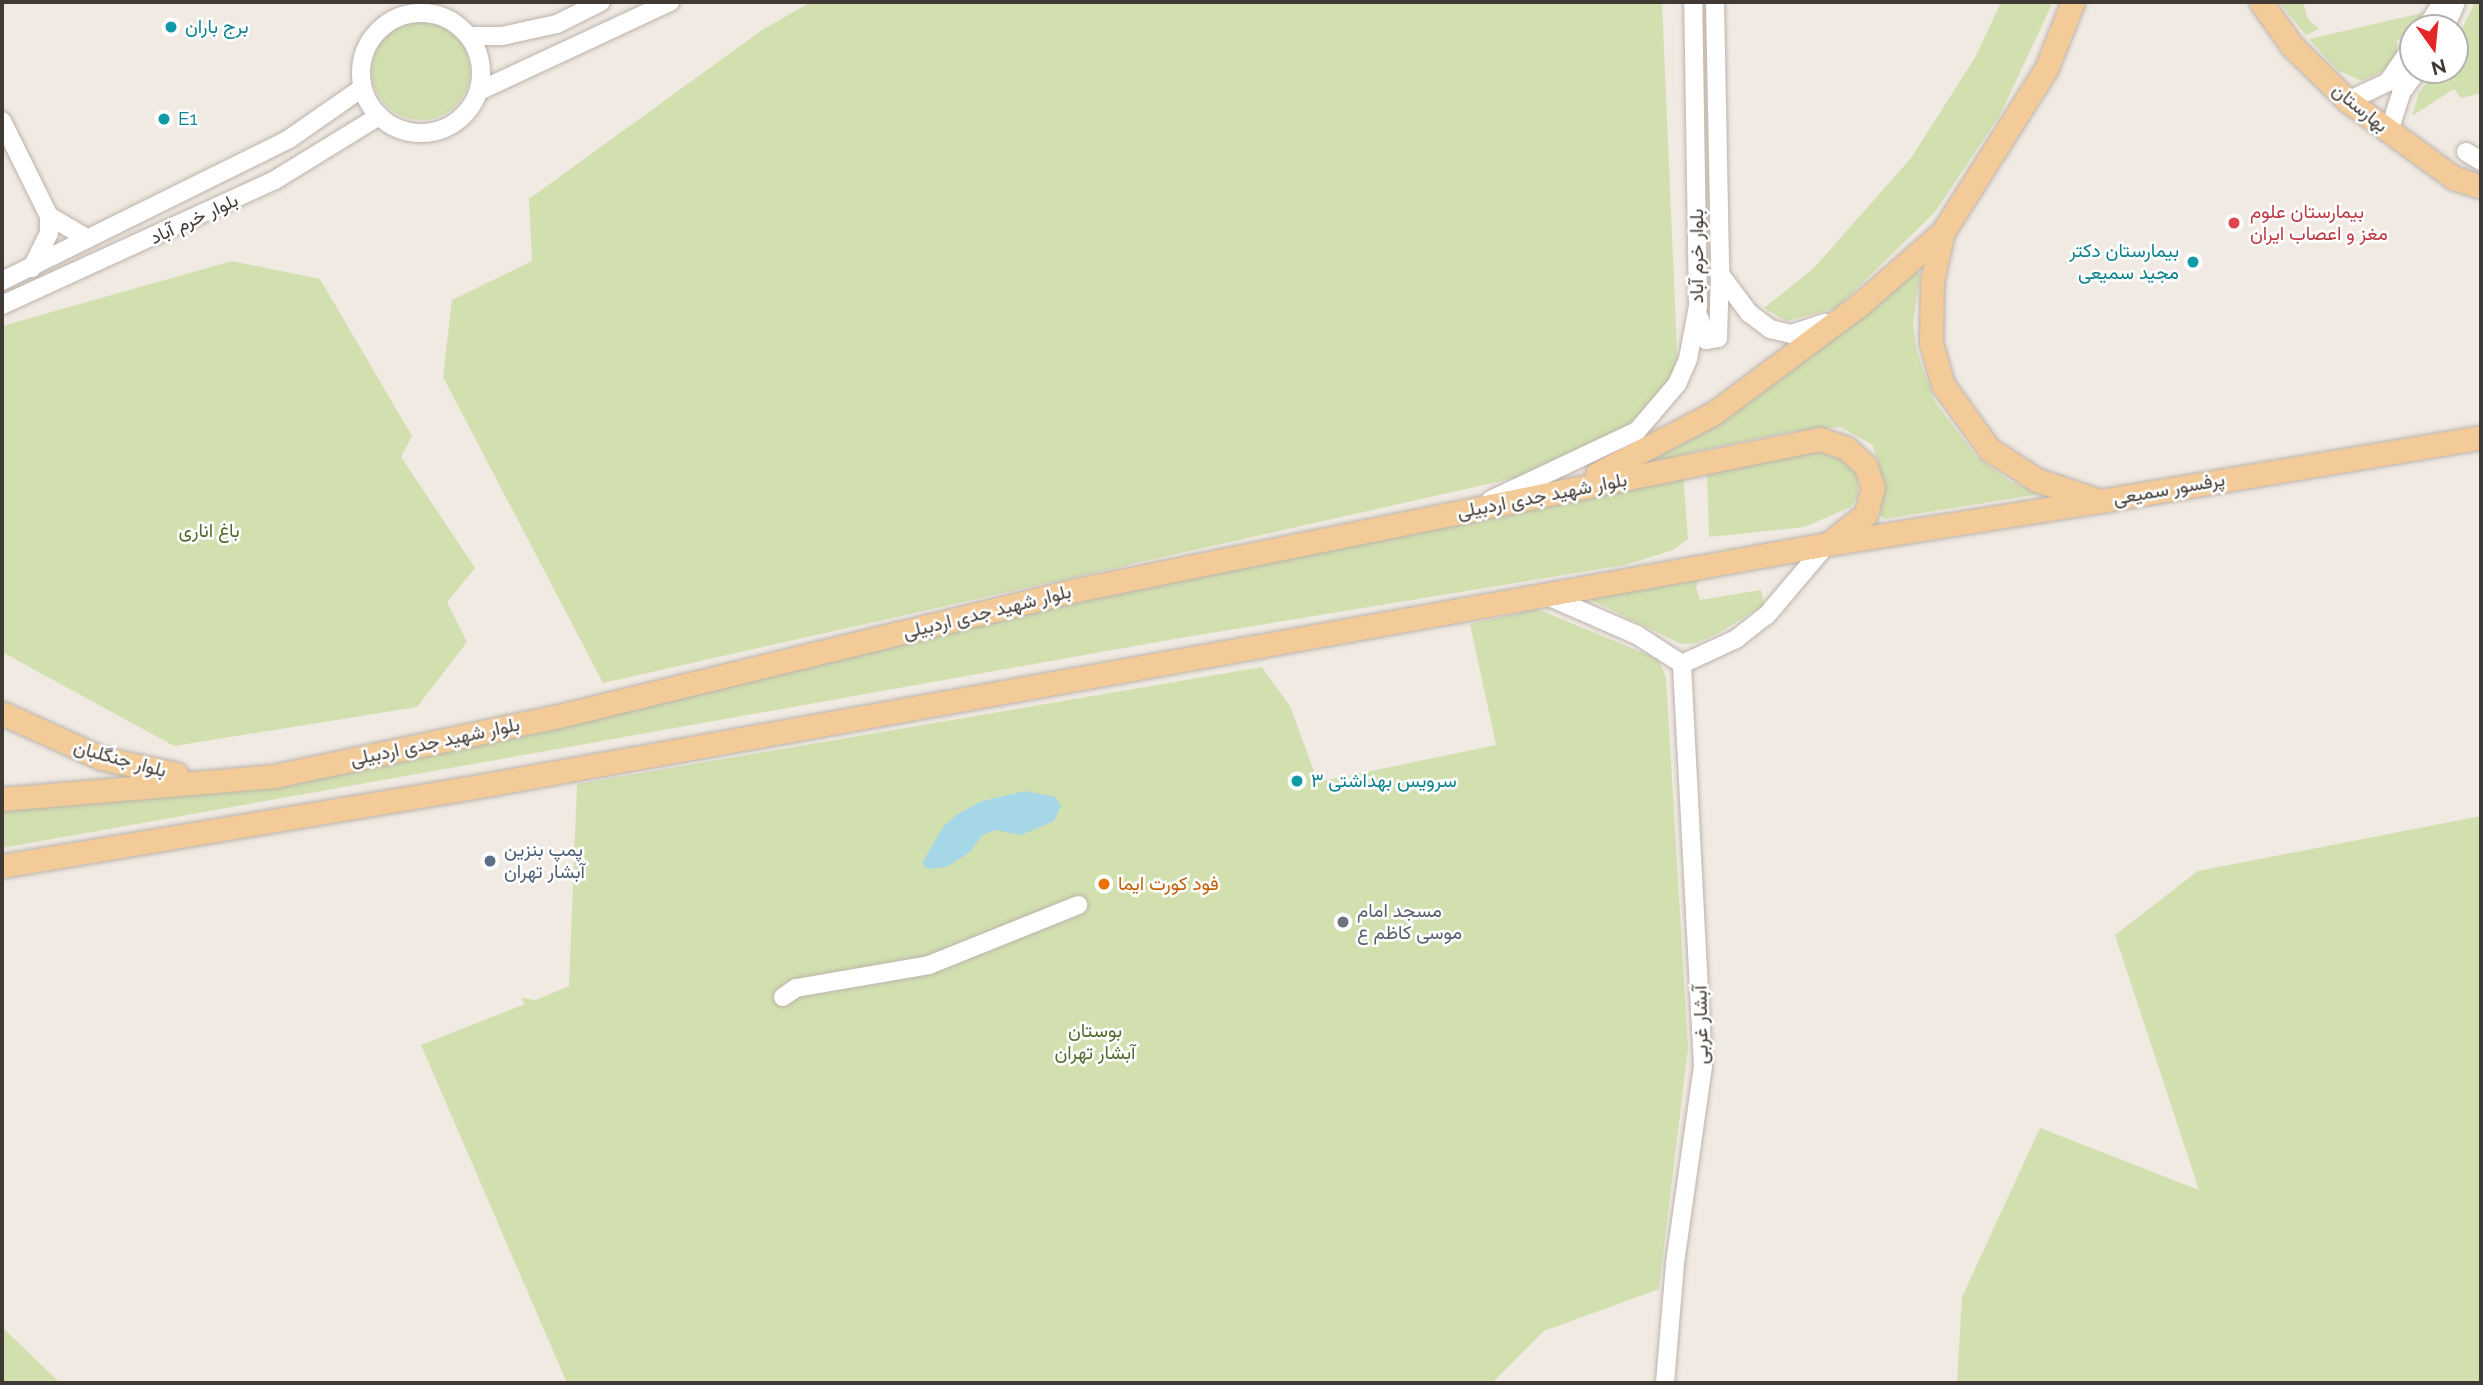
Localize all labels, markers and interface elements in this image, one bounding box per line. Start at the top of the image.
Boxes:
north arrow [2399,14,2469,84]
place label: برج باران [185,16,249,38]
marker: برج باران [163,19,179,35]
text: N [2429,55,2449,80]
street label: بهارستان [2328,79,2392,137]
place label: E1 [178,108,198,130]
marker: E1 [156,111,172,127]
street label: بلوار خرم آباد [146,189,242,249]
place label: بیمارستان علوم مغز و اعصاب ایران [2250,201,2388,245]
street label: بلوار خرم آباد [1686,209,1708,303]
marker: بیمارستان علوم مغز و اعصاب ایران [2224,213,2244,233]
place label: بیمارستان دکتر مجید سمیعی [2069,240,2179,284]
marker: بیمارستان دکتر مجید سمیعی [2185,254,2201,270]
street label: بلوار شهید جدی اردبیلی [1455,468,1629,524]
street label: پرفسور سمیعی [2111,468,2227,510]
park label: باغ اناری [178,520,240,542]
street label: بلوار شهید جدی اردبیلی [901,580,1073,644]
street label: بلوار شهید جدی اردبیلی [348,713,522,771]
street label: بلوار جنگلبان [71,736,169,782]
place label: سرویس بهداشتی ۳ [1311,770,1457,792]
marker: سرویس بهداشتی ۳ [1289,773,1305,789]
place label: پمپ بنزین آبشار تهران [504,839,585,883]
marker: پمپ بنزین آبشار تهران [482,853,498,869]
place label: فود کورت ایما [1118,873,1219,895]
marker: فود کورت ایما [1096,876,1112,892]
place label: مسجد امام موسی کاظم ع [1357,900,1462,944]
marker: مسجد امام موسی کاظم ع [1335,914,1351,930]
street label: آبشار غربی [1689,985,1713,1065]
park label: بوستان آبشار تهران [1055,1020,1135,1064]

